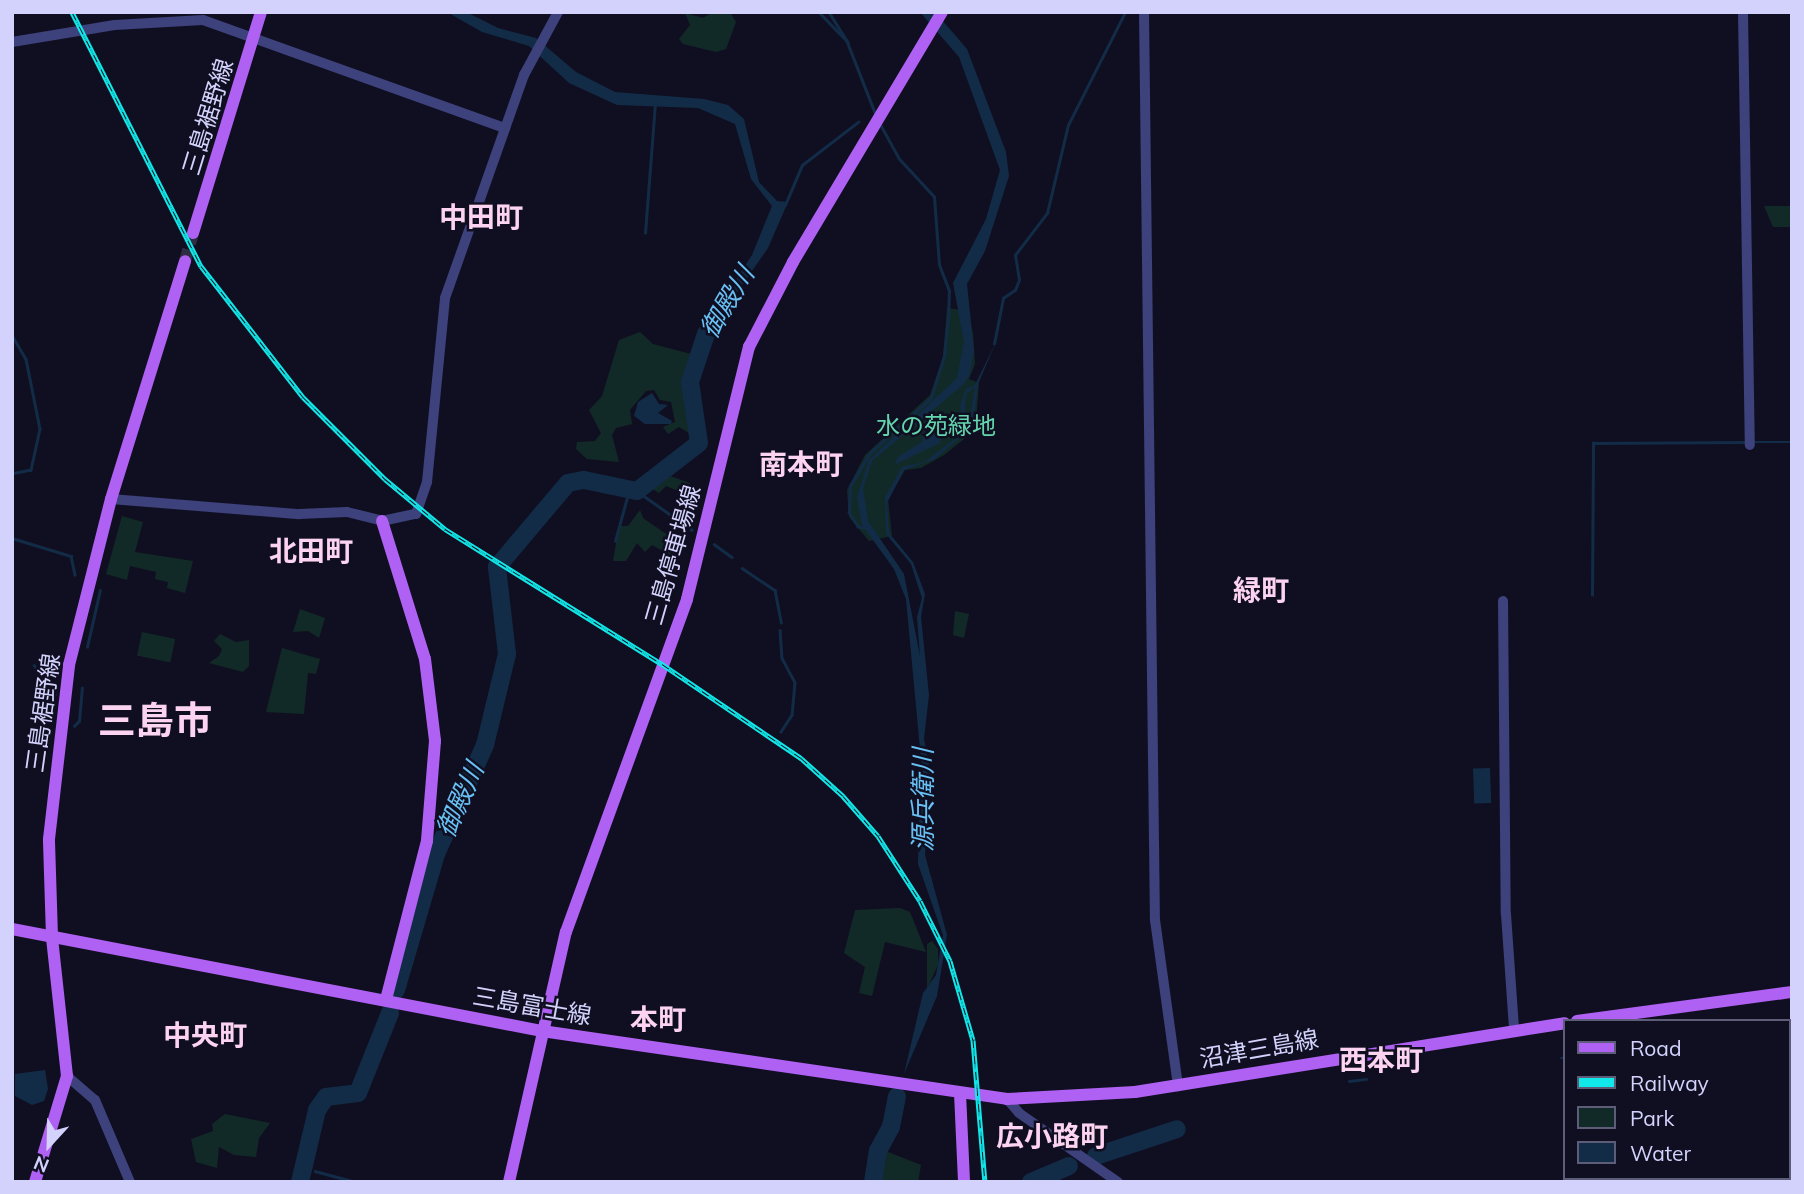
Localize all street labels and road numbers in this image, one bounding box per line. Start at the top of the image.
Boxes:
street label: 三島裾野線 [177,55,239,179]
street label: 三島停車場線 [639,482,707,628]
street label: 三島裾野線 [20,652,66,774]
street label: 三島富士線 [470,981,594,1031]
street label: 沼津三島線 [1197,1024,1321,1074]

